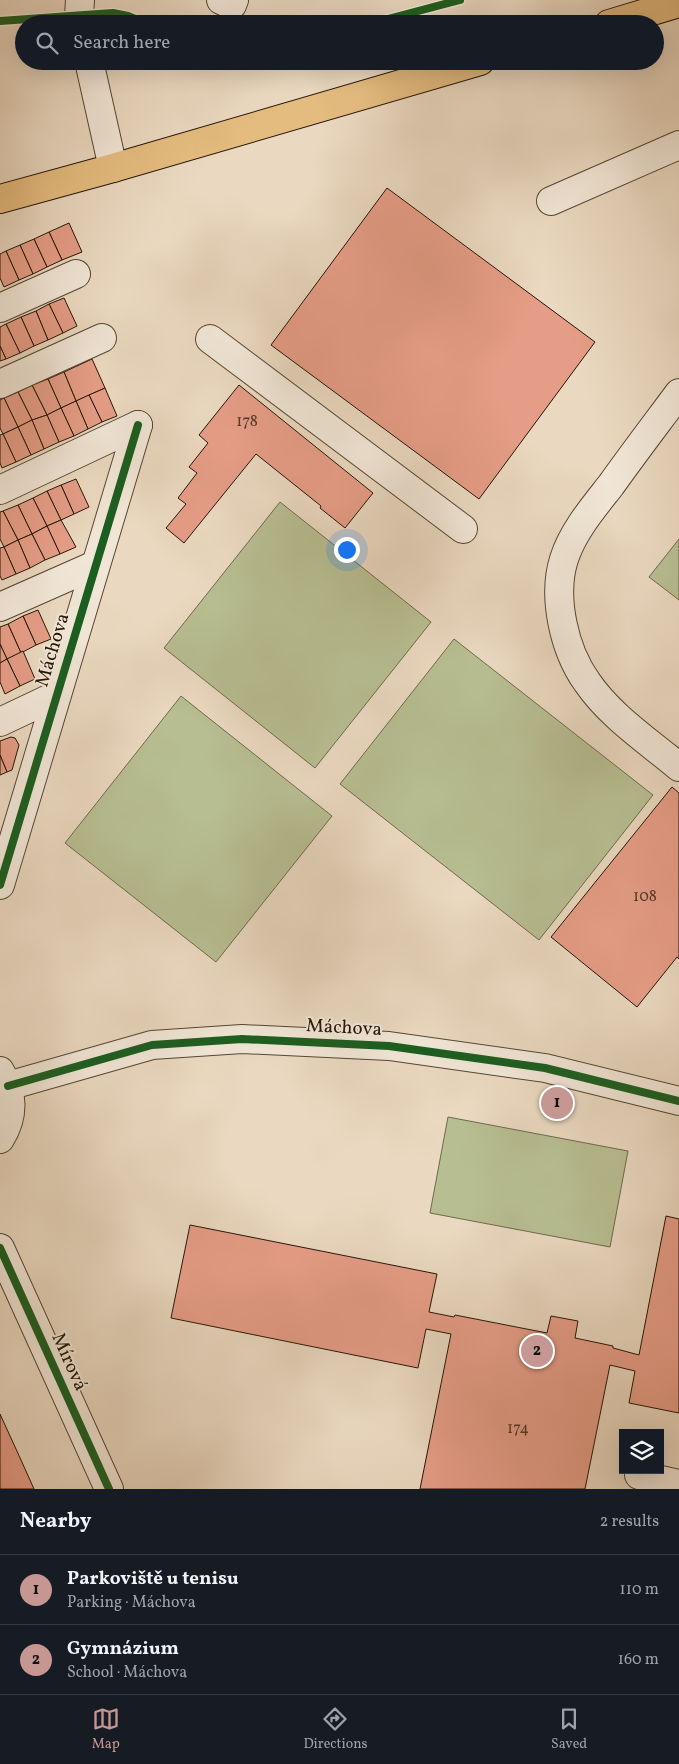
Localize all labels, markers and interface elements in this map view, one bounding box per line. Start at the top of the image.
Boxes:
search box [15,15,664,70]
icon: search [33,29,61,57]
text: Search here [73,30,170,56]
house number: 178 [236,411,258,433]
your location [334,537,360,563]
street label: Máchova [29,610,77,690]
house number: 108 [633,886,657,908]
street label: Máchova [305,1013,383,1043]
pin: 1 [541,1084,573,1122]
street label: Mírová [45,1329,93,1395]
pin: 2 [521,1332,553,1370]
house number: 174 [507,1418,529,1440]
map controls [619,1429,664,1474]
button: layers [619,1429,664,1474]
text: Nearby [20,1507,91,1536]
text: 2 results [600,1511,659,1533]
text: Parkoviště u tenisu [67,1566,239,1592]
text: 1 [33,1579,39,1601]
text: 110 m [620,1579,659,1601]
text: Parking · Máchova [67,1592,196,1614]
text: Gymnázium [67,1636,179,1662]
text: 2 [32,1649,40,1671]
text: 160 m [618,1649,659,1671]
text: School · Máchova [67,1662,187,1684]
tab: Map [92,1705,120,1754]
tab: Directions [303,1705,368,1754]
tab: Saved [551,1705,587,1754]

